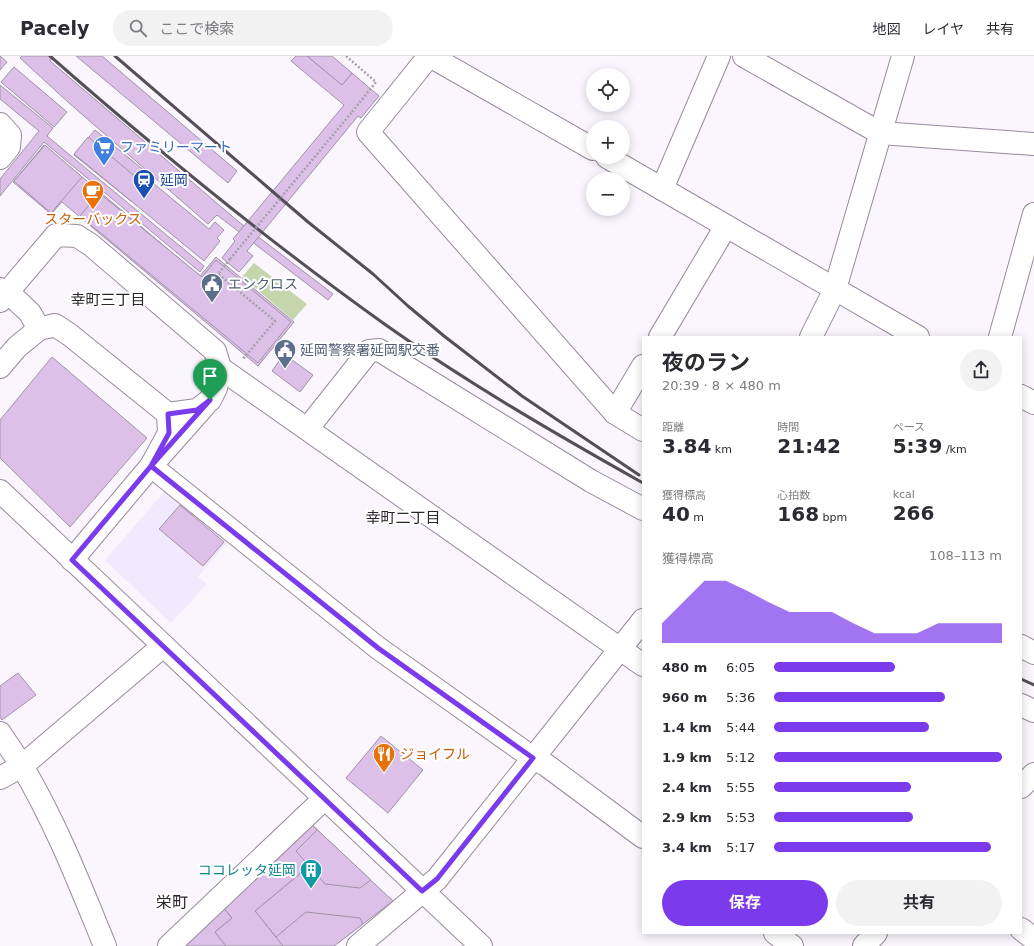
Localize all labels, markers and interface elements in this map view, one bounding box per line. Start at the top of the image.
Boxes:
search box [113,10,393,46]
text: Pacely [20,17,89,39]
icon: search [127,17,149,39]
text: ここで検索 [159,20,234,38]
text: 地図 [872,21,900,37]
text: レイヤ [922,21,964,37]
text: 共有 [986,21,1014,37]
map controls [586,68,630,216]
button: locate [586,68,630,112]
button: + [586,120,630,164]
supermarket icon: ファミリーマート [91,134,117,167]
place label: ファミリーマート [120,139,232,155]
station icon: 延岡 [131,167,157,200]
place label: 延岡 [160,172,188,188]
button: − [586,172,630,216]
cafe icon: スターバックス [80,178,106,211]
place label: スターバックス [44,211,142,227]
public building icon: エンクロス [199,271,225,304]
place label: エンクロス [228,276,298,292]
district label: 幸町三丁目 [70,291,146,309]
public building icon: 延岡警察署延岡駅交番 [272,337,298,370]
place label: 延岡警察署延岡駅交番 [300,342,440,358]
button: share [960,349,1002,391]
text: 夜のラン [662,350,750,375]
pin [193,359,227,400]
icon: arrive [199,365,221,387]
text: 20:39 · 8 × 480 m [662,378,781,393]
text: 距離 [662,421,684,434]
text: 時間 [777,421,799,434]
text: ペース [893,421,925,434]
text: 3.84 [662,434,711,458]
text: 21:42 [777,434,841,458]
text: 5:39 [893,434,942,458]
text: km [711,443,732,456]
text: /km [942,443,967,456]
text: kcal [893,488,915,501]
text: 獲得標高 [662,489,706,502]
text: 心拍数 [777,489,810,502]
text: 266 [893,501,934,525]
text: 40 [662,502,690,526]
text: 168 [777,502,819,526]
district label: 幸町二丁目 [365,509,441,527]
text: m [690,511,704,524]
text: bpm [819,511,847,524]
text: 108–113 m [929,548,1002,563]
text: 獲得標高 [662,551,714,566]
text: 480 m [662,660,707,675]
text: 6:05 [726,660,755,675]
text: 960 m [662,690,707,705]
text: 5:36 [726,690,755,705]
text: 1.4 km [662,720,712,735]
text: 5:44 [726,720,755,735]
restaurant icon: ジョイフル [371,741,397,774]
place label: ジョイフル [400,746,470,762]
text: 1.9 km [662,750,712,765]
text: 5:12 [726,750,755,765]
text: 2.4 km [662,780,712,795]
text: 5:55 [726,780,755,795]
text: 2.9 km [662,810,712,825]
text: 5:53 [726,810,755,825]
text: 3.4 km [662,840,712,855]
text: 5:17 [726,840,755,855]
building icon: ココレッタ延岡 [298,857,324,890]
place label: ココレッタ延岡 [198,862,296,878]
button: 保存 [662,880,828,926]
button: 共有 [836,880,1002,926]
district label: 栄町 [156,893,188,912]

